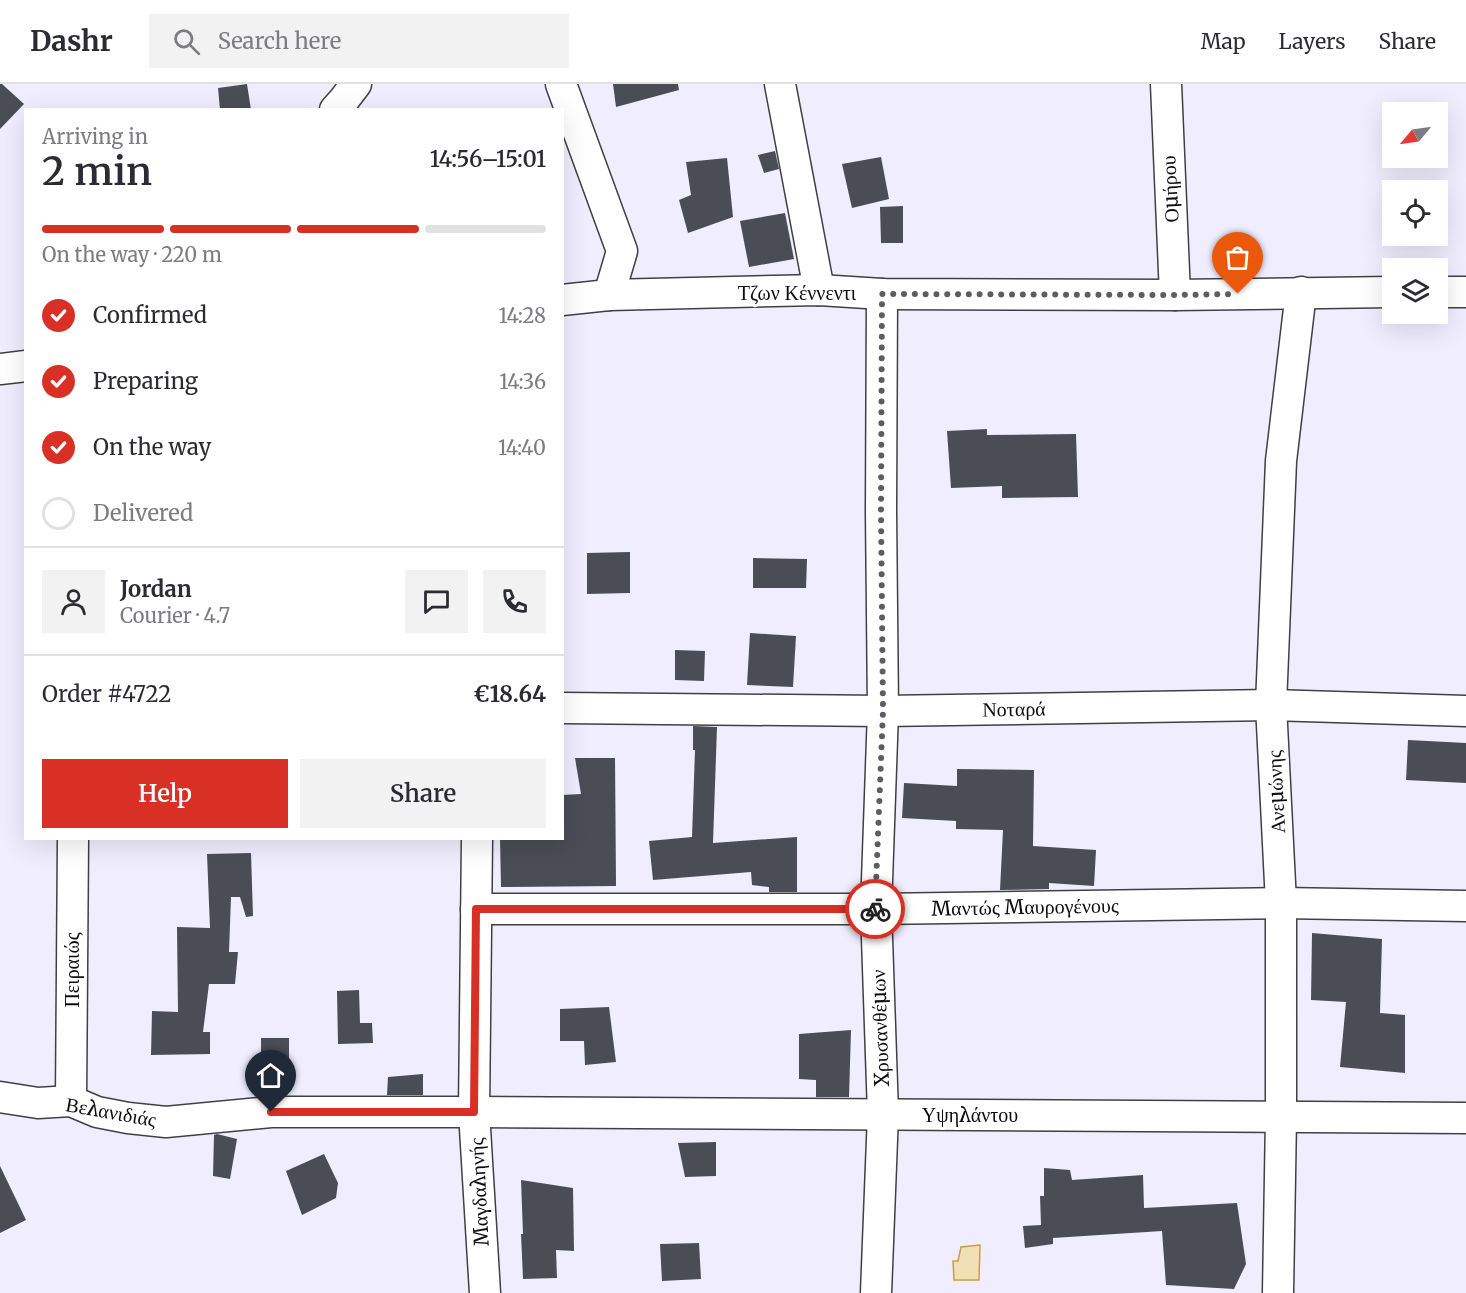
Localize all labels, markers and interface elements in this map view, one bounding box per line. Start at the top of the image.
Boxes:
search box [149,14,569,68]
text: Dashr [30,23,113,59]
icon: search [170,25,203,58]
text: Search here [218,27,341,55]
text: Map [1201,28,1246,55]
text: Layers [1279,28,1346,55]
text: Share [1379,28,1436,55]
north arrow [1382,102,1448,168]
map controls [1382,102,1448,324]
text: Arriving in [42,124,148,149]
text: 14:56–15:01 [430,145,546,173]
text: 2 min [42,147,152,196]
street label: Ομήρου [1155,155,1184,223]
button: locate [1382,180,1448,246]
pin [1212,232,1263,294]
icon: bag [1221,241,1254,274]
text: On the way · 220 m [42,242,222,267]
button: layers [1382,258,1448,324]
street label: Τζων Κέννεντι [738,280,857,305]
icon: check [42,299,75,332]
text: Confirmed [93,301,207,329]
text: 14:28 [499,303,546,328]
icon: check [42,365,75,398]
text: Preparing [93,367,198,395]
text: 14:36 [499,369,546,394]
icon: check [42,431,75,464]
text: On the way [93,433,211,461]
text: 14:40 [498,435,546,460]
text: Delivered [93,499,193,527]
button: person [42,570,105,633]
button: chat [405,570,468,633]
button: phone [483,570,546,633]
text: Jordan [120,575,192,603]
text: Courier · 4.7 [120,603,230,628]
text: Order #4722 [42,680,171,708]
text: €18.64 [473,680,546,708]
street label: Νοταρά [982,695,1046,722]
street label: Ανεμώνης [1261,750,1290,834]
button: Help [42,759,288,828]
button: Share [300,759,546,828]
courier [845,879,905,939]
street label: Μαντώς Μαυρογένους [931,892,1119,921]
icon: bike [859,893,892,926]
street label: Πειραιώς [59,932,84,1008]
street label: Χρυσανθέμων [865,969,894,1087]
pin [245,1050,296,1112]
icon: home [254,1059,287,1092]
street label: Βελανιδιάς [64,1091,158,1132]
street label: Υψηλάντου [922,1102,1018,1127]
street label: Μαγδαληνής [463,1137,494,1247]

